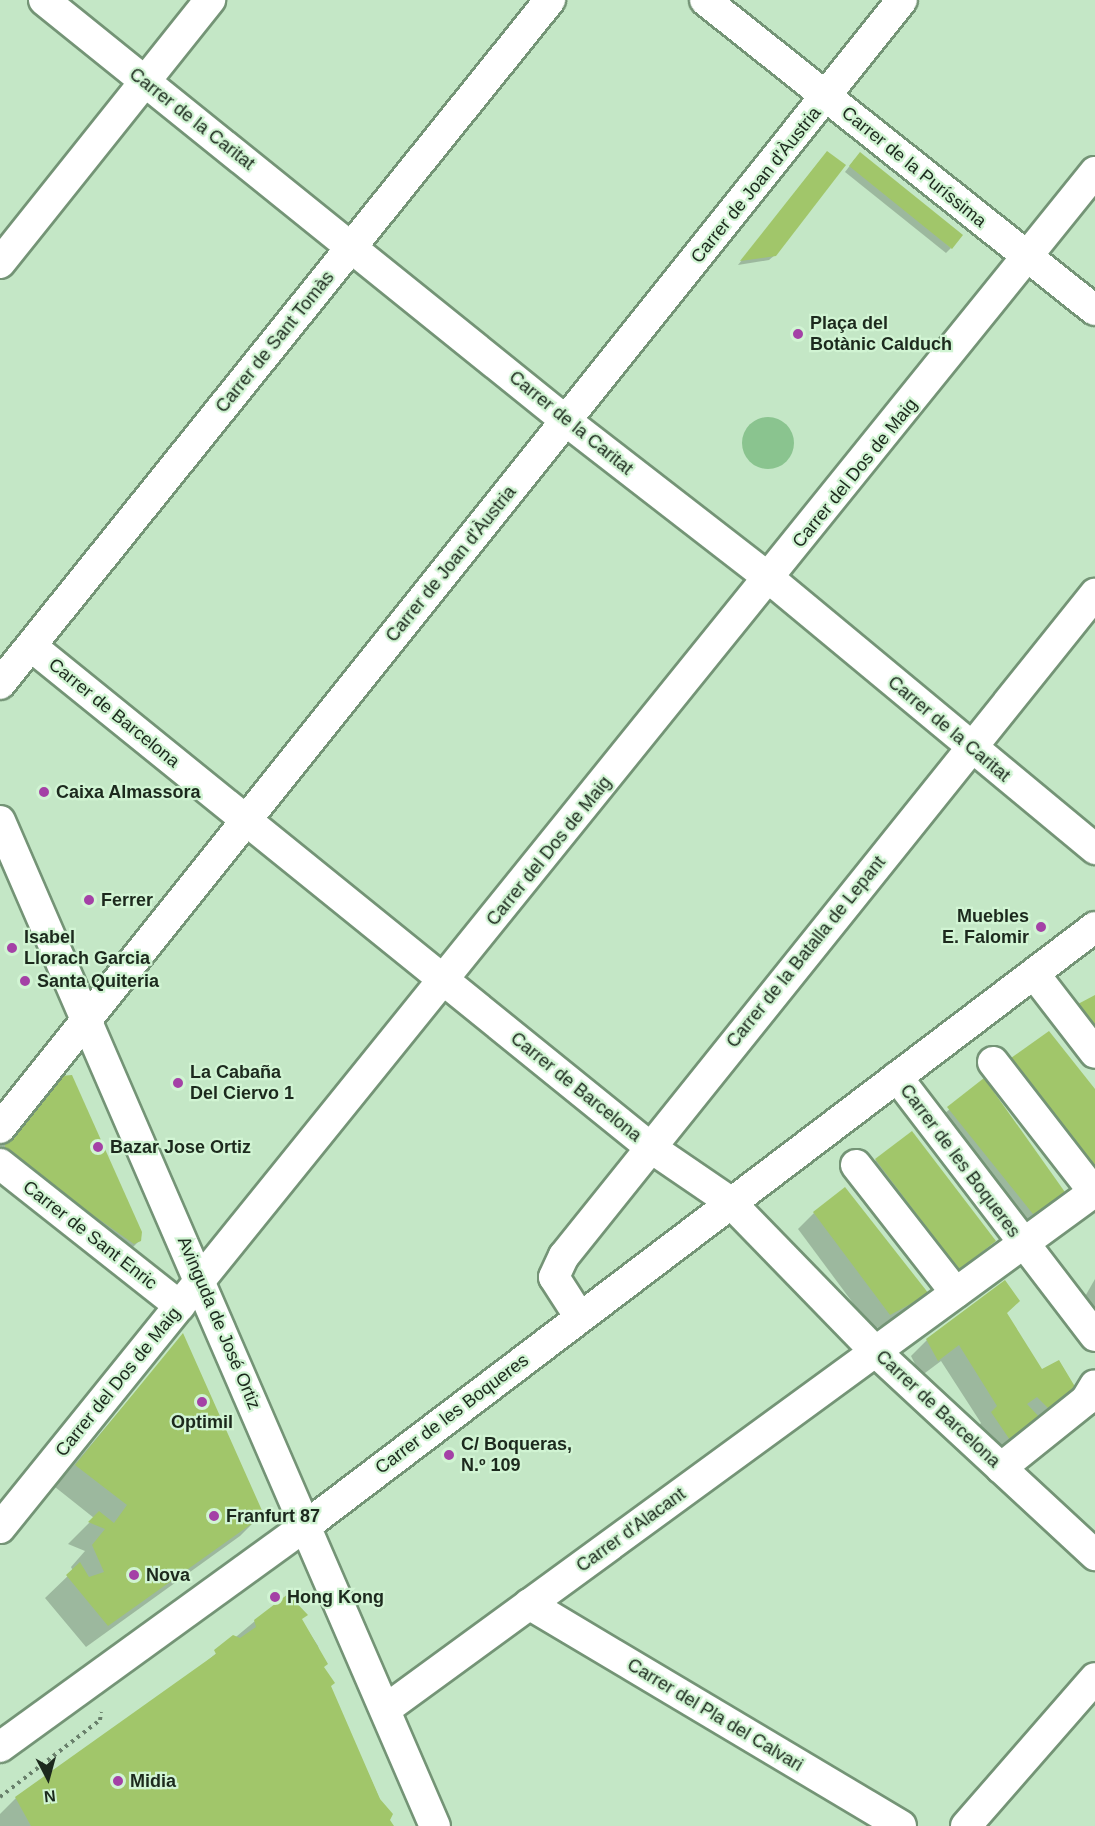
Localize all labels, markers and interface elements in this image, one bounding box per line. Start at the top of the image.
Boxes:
street label: Carrer de la Caritat [125,63,259,175]
street label: Carrer de la Puríssima [837,102,991,232]
street label: Carrer de Joan d'Àustria [686,103,826,267]
street label: Carrer de Sant Tomàs [211,267,339,417]
place label: Plaça del Botànic Calduch [810,313,952,356]
marker: Plaça del Botànic Calduch [791,327,805,341]
street label: Carrer de la Caritat [505,366,637,480]
street label: Carrer del Dos de Maig [788,394,922,552]
street label: Carrer de Joan d'Àustria [381,482,521,646]
street label: Carrer de Barcelona [44,654,184,772]
street label: Carrer de la Caritat [883,672,1015,786]
street label: Carrer del Dos de Maig [482,772,616,930]
place label: Caixa Almassora [56,781,201,803]
marker: Caixa Almassora [37,785,51,799]
street label: Carrer de la Batalla de Lepant [722,852,890,1052]
place label: Ferrer [101,889,153,911]
marker: Ferrer [82,893,96,907]
place label: Muebles E. Falomir [942,906,1029,948]
marker: Muebles E. Falomir [1034,920,1048,934]
place label: Isabel Llorach Garcia [24,927,150,970]
marker: Isabel Llorach Garcia [5,941,19,955]
place label: Santa Quiteria [37,970,159,992]
marker: Santa Quiteria [18,974,32,988]
street label: Carrer de Barcelona [506,1028,646,1146]
place label: La Cabaña Del Ciervo 1 [190,1062,294,1104]
marker: La Cabaña Del Ciervo 1 [171,1076,185,1090]
street label: Carrer de les Boqueres [895,1080,1025,1242]
place label: Bazar Jose Ortiz [110,1136,251,1158]
marker: Bazar Jose Ortiz [91,1140,105,1154]
street label: Carrer de Sant Enric [19,1176,161,1294]
street label: Avinguda de José Ortiz [173,1233,265,1413]
street label: Carrer del Dos de Maig [51,1303,185,1461]
street label: Carrer de Barcelona [871,1346,1005,1472]
street label: Carrer de les Boqueres [371,1349,533,1479]
marker: Optimil [195,1395,209,1409]
place label: Optimil [171,1411,233,1433]
place label: C/ Boqueras, N.º 109 [461,1434,572,1476]
marker: C/ Boqueras, N.º 109 [442,1448,456,1462]
street label: Carrer d'Alacant [572,1483,690,1577]
place label: Franfurt 87 [226,1505,320,1527]
marker: Franfurt 87 [207,1509,221,1523]
place label: Nova [146,1564,190,1586]
marker: Nova [127,1568,141,1582]
place label: Hong Kong [287,1586,384,1608]
marker: Hong Kong [268,1590,282,1604]
street label: Carrer del Pla del Calvari [623,1654,807,1776]
north arrow [18,1748,78,1808]
place label: Midia [130,1770,176,1792]
marker: Midia [111,1774,125,1788]
text: N [43,1787,57,1805]

